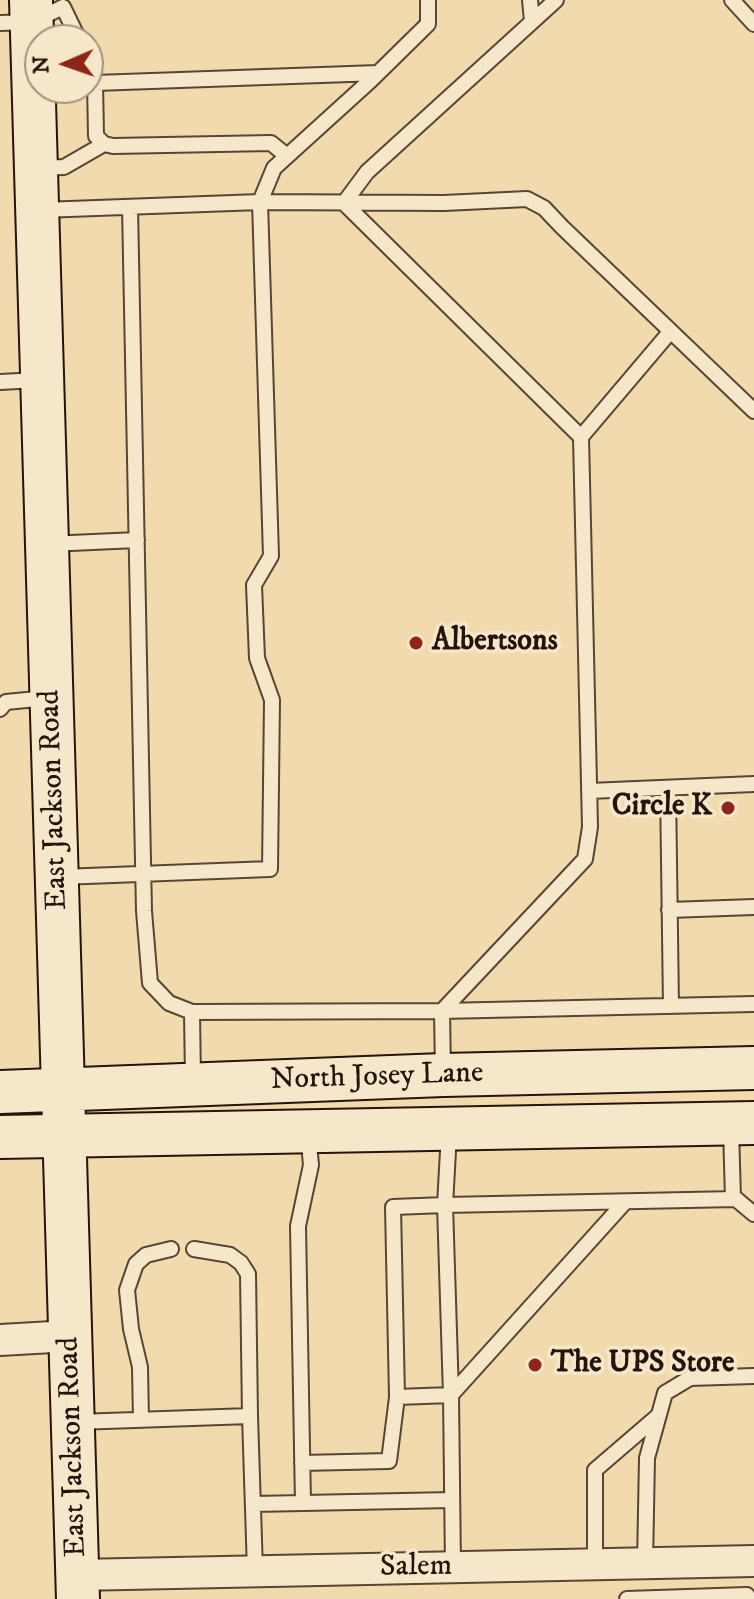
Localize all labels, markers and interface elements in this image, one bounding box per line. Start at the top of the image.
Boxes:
north arrow [24,24,104,104]
text: N [28,55,55,74]
place label: Albertsons [432,625,558,661]
marker: Albertsons [407,634,425,652]
street label: East Jackson Road [33,689,77,911]
place label: Circle K [612,790,712,826]
marker: Circle K [719,799,737,817]
street label: North Josey Lane [270,1056,484,1100]
street label: East Jackson Road [52,1336,96,1558]
place label: The UPS Store [551,1347,734,1383]
marker: The UPS Store [526,1356,544,1374]
street label: Salem [380,1549,452,1587]

